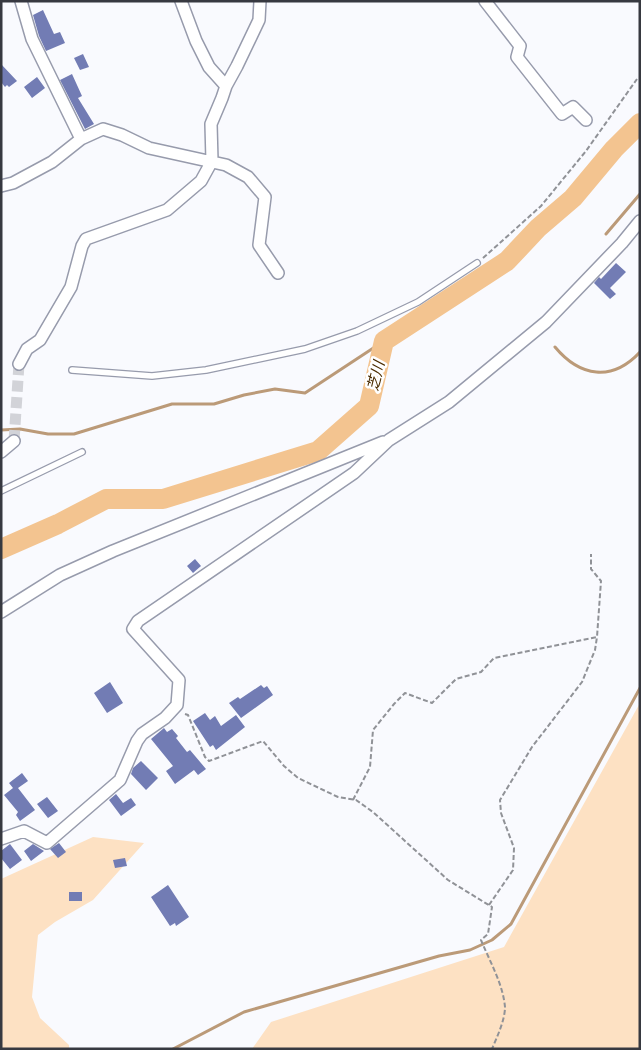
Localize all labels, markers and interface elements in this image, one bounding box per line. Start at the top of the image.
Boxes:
water label: 芝川 [363,357,389,393]

